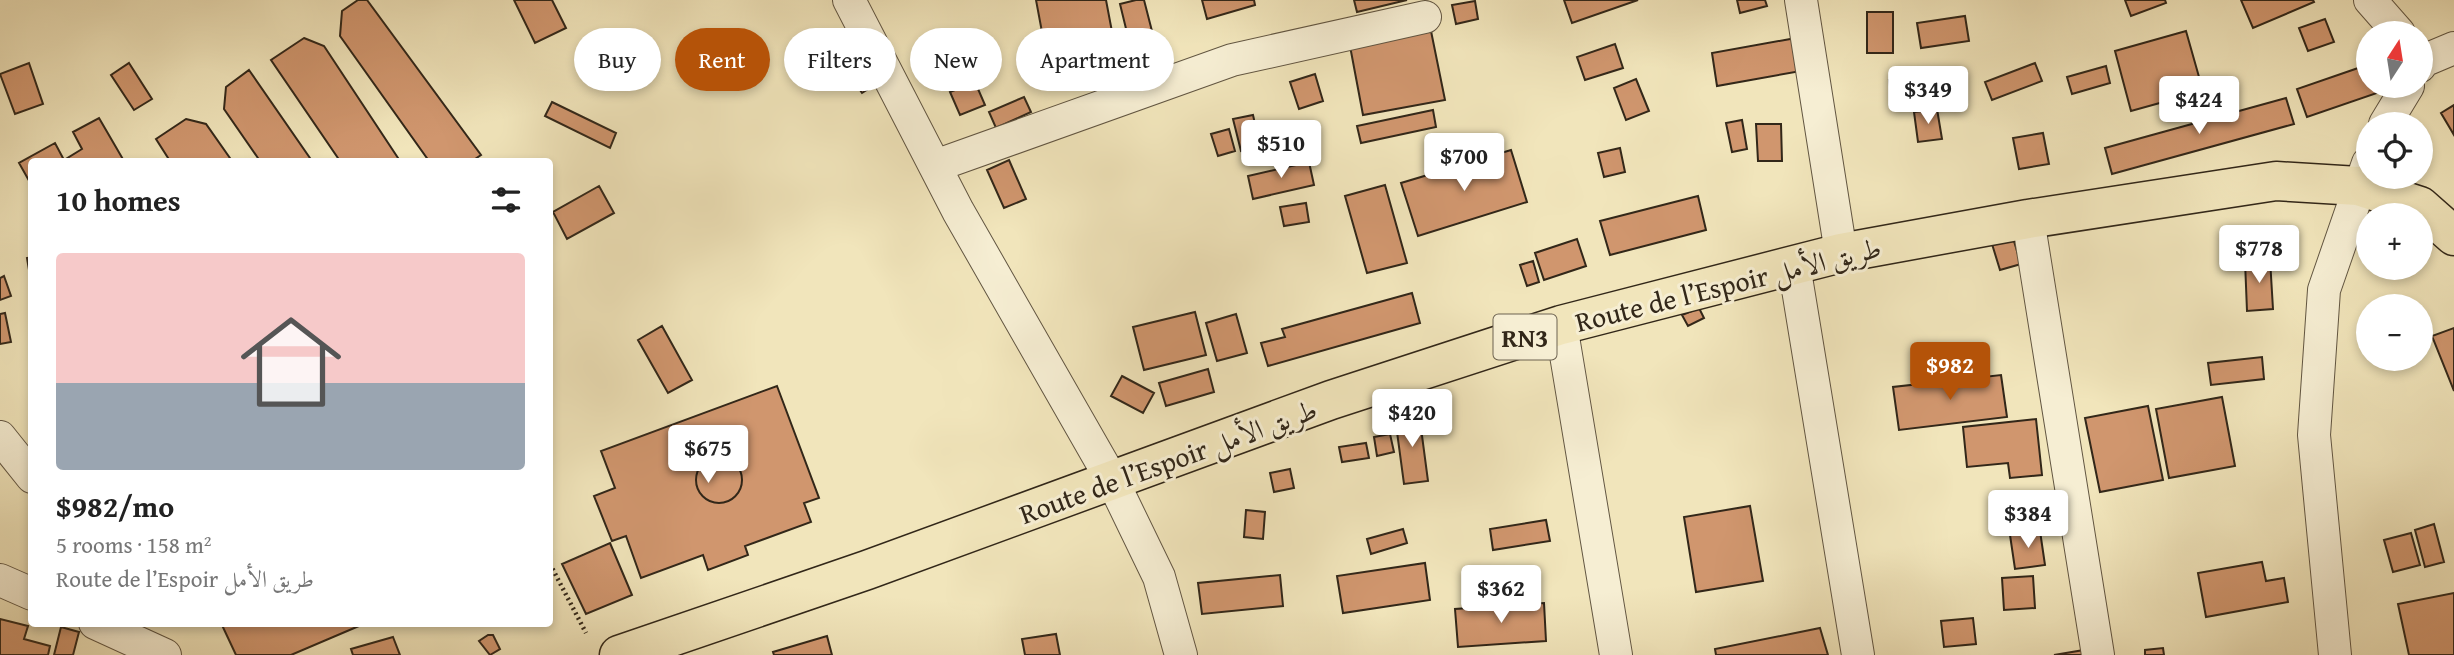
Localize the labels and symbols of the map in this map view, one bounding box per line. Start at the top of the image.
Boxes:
north arrow [2356,21,2432,98]
pin: $349 [1887,66,1969,126]
pin: $424 [2158,76,2240,136]
pin: $510 [1240,120,1322,180]
pin: $700 [1423,134,1505,193]
street label: Route de l’Espoir طريق الأمل [1571,226,1885,342]
pin: $778 [2218,226,2300,285]
road number: RN3 [1494,314,1556,360]
pin: $982 [1909,342,1991,402]
street label: Route de l’Espoir طريق الأمل [1013,388,1323,534]
pin: $420 [1371,390,1453,449]
pin: $675 [667,426,749,485]
pin: $384 [1987,490,2069,550]
pin: $362 [1460,566,1542,625]

